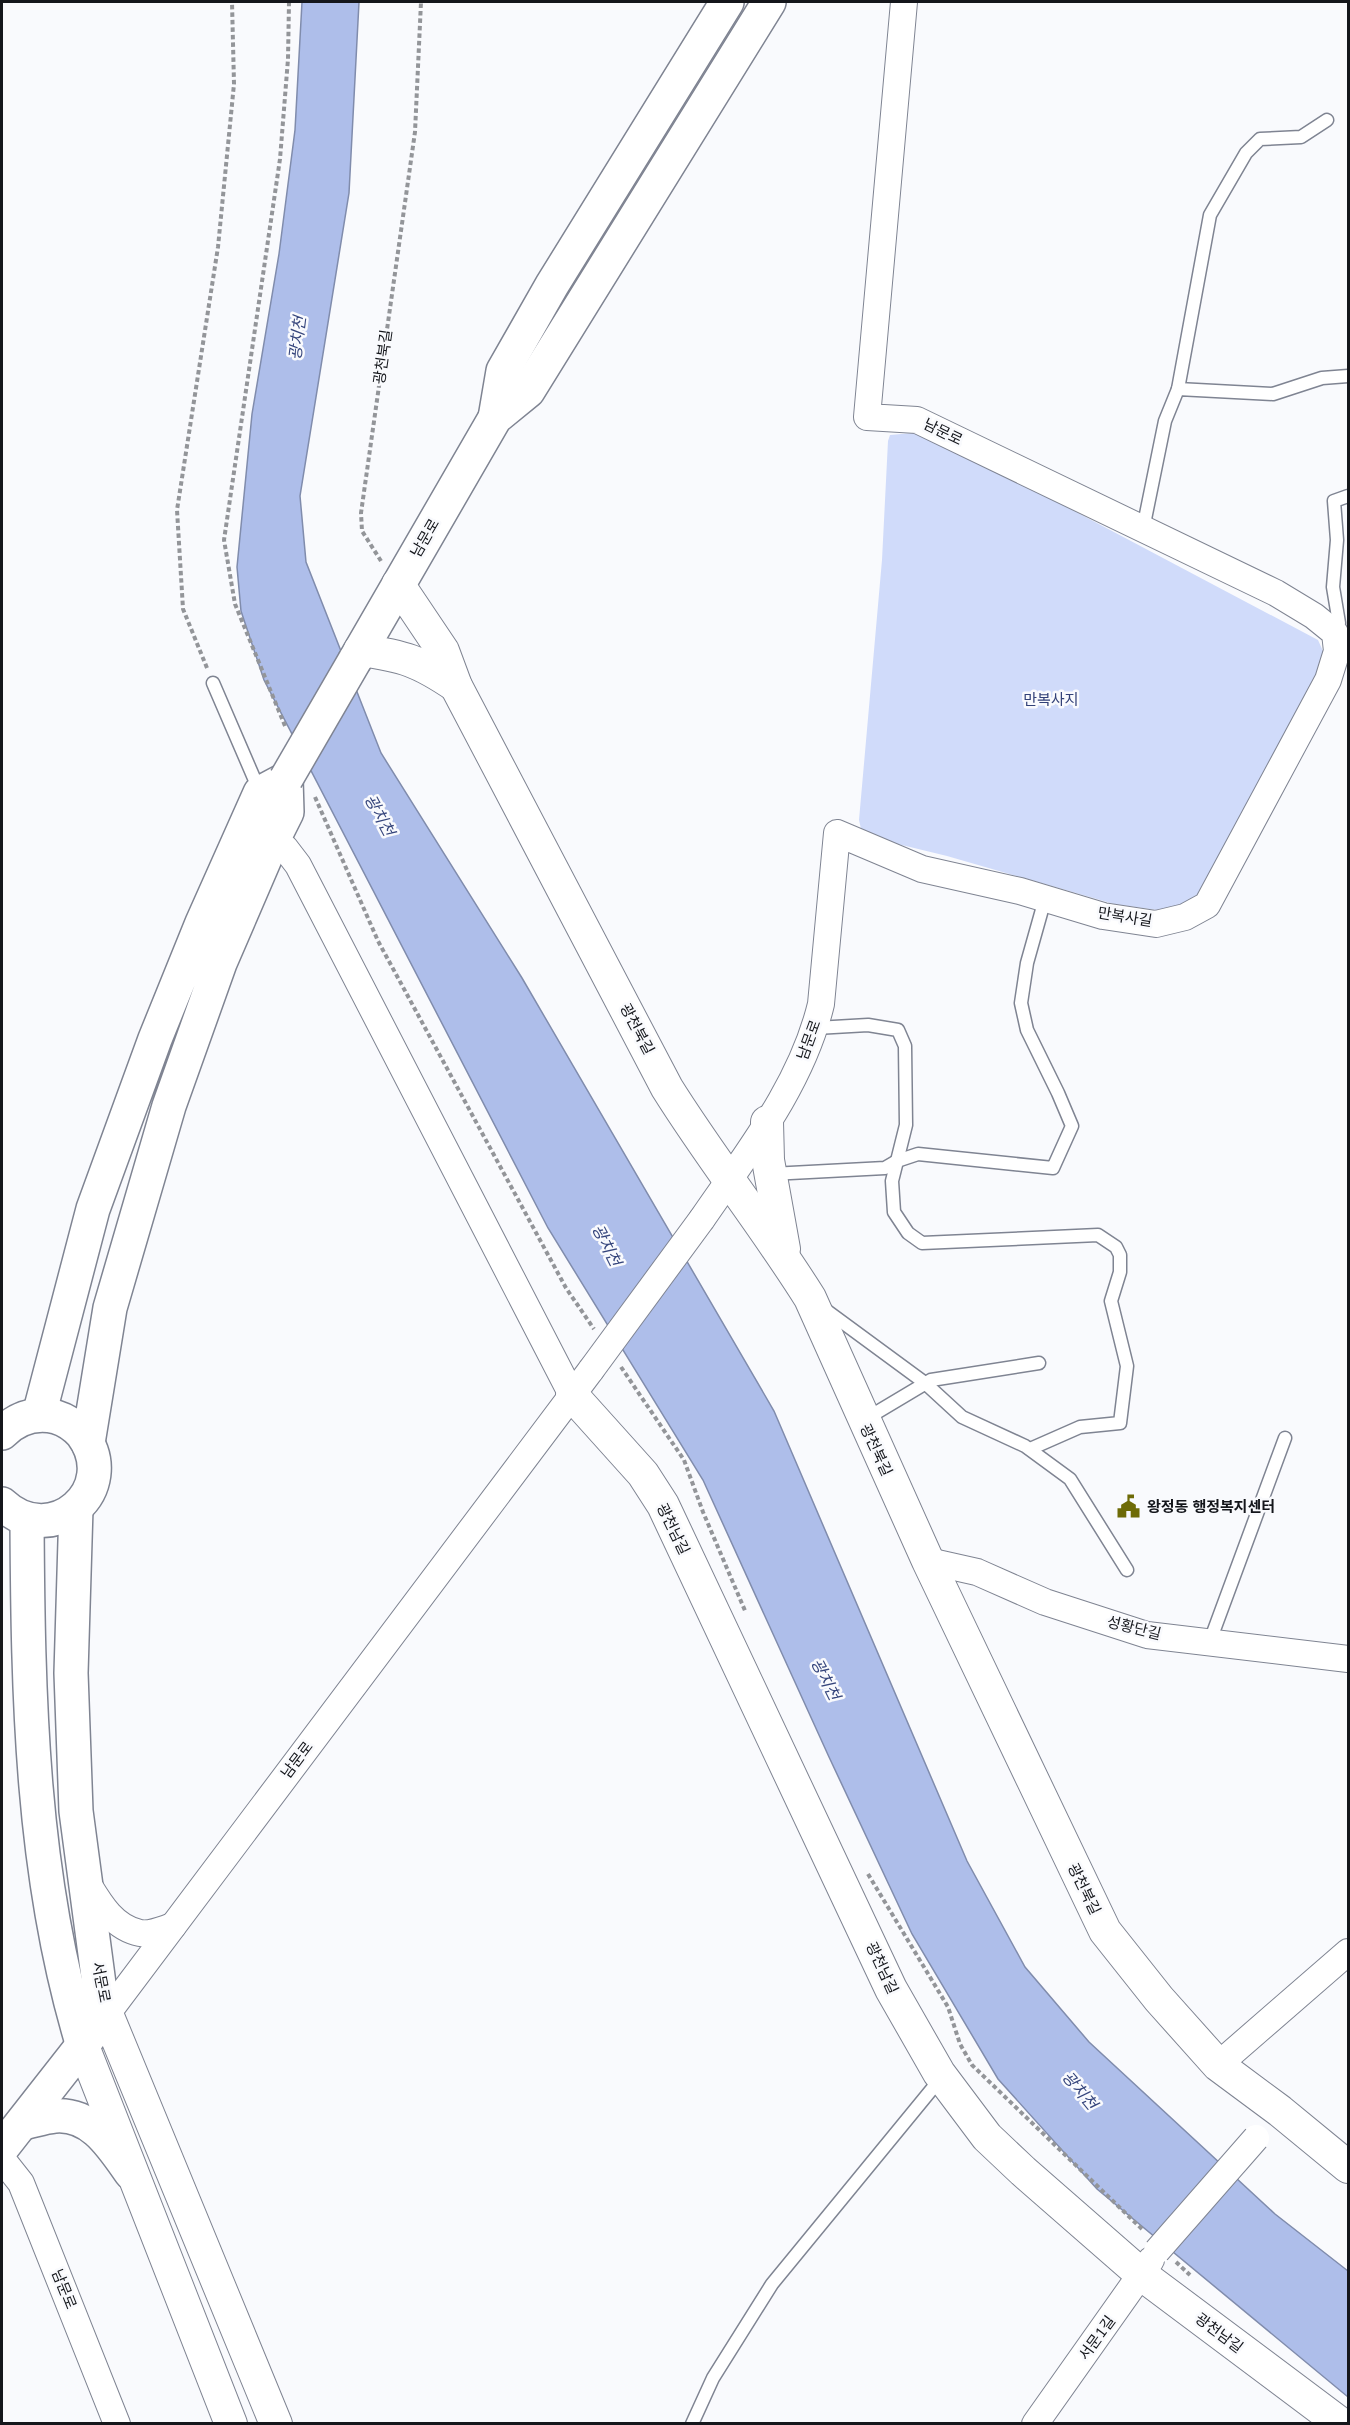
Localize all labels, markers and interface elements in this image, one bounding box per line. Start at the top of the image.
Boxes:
water label: 광치천 [284,313,312,361]
street label: 광천북길 [369,328,397,386]
street label: 남문로 [920,414,966,450]
street label: 남문로 [406,515,444,561]
park label: 만복사지 [1023,690,1079,710]
water label: 광치천 [359,791,400,842]
street label: 만복사길 [1096,903,1154,931]
street label: 광천북길 [615,1000,659,1058]
street label: 남문로 [793,1017,825,1063]
water label: 광치천 [586,1221,627,1272]
street label: 광천북길 [855,1421,897,1479]
public building icon: 왕정동 행정복지센터 [1116,1494,1142,1520]
place label: 왕정동 행정복지센터 [1147,1497,1275,1517]
street label: 광천남길 [652,1500,694,1558]
street label: 성황단길 [1105,1612,1163,1644]
water label: 광치천 [805,1655,846,1706]
street label: 남문로 [277,1737,317,1783]
street label: 광천북길 [1063,1860,1105,1918]
street label: 광천남길 [861,1939,903,1997]
street label: 서문로 [87,1960,115,2004]
water label: 광치천 [1057,2067,1103,2116]
street label: 남문로 [47,2266,81,2312]
street label: 광천남길 [1191,2308,1247,2358]
street label: 서문1길 [1074,2312,1120,2364]

